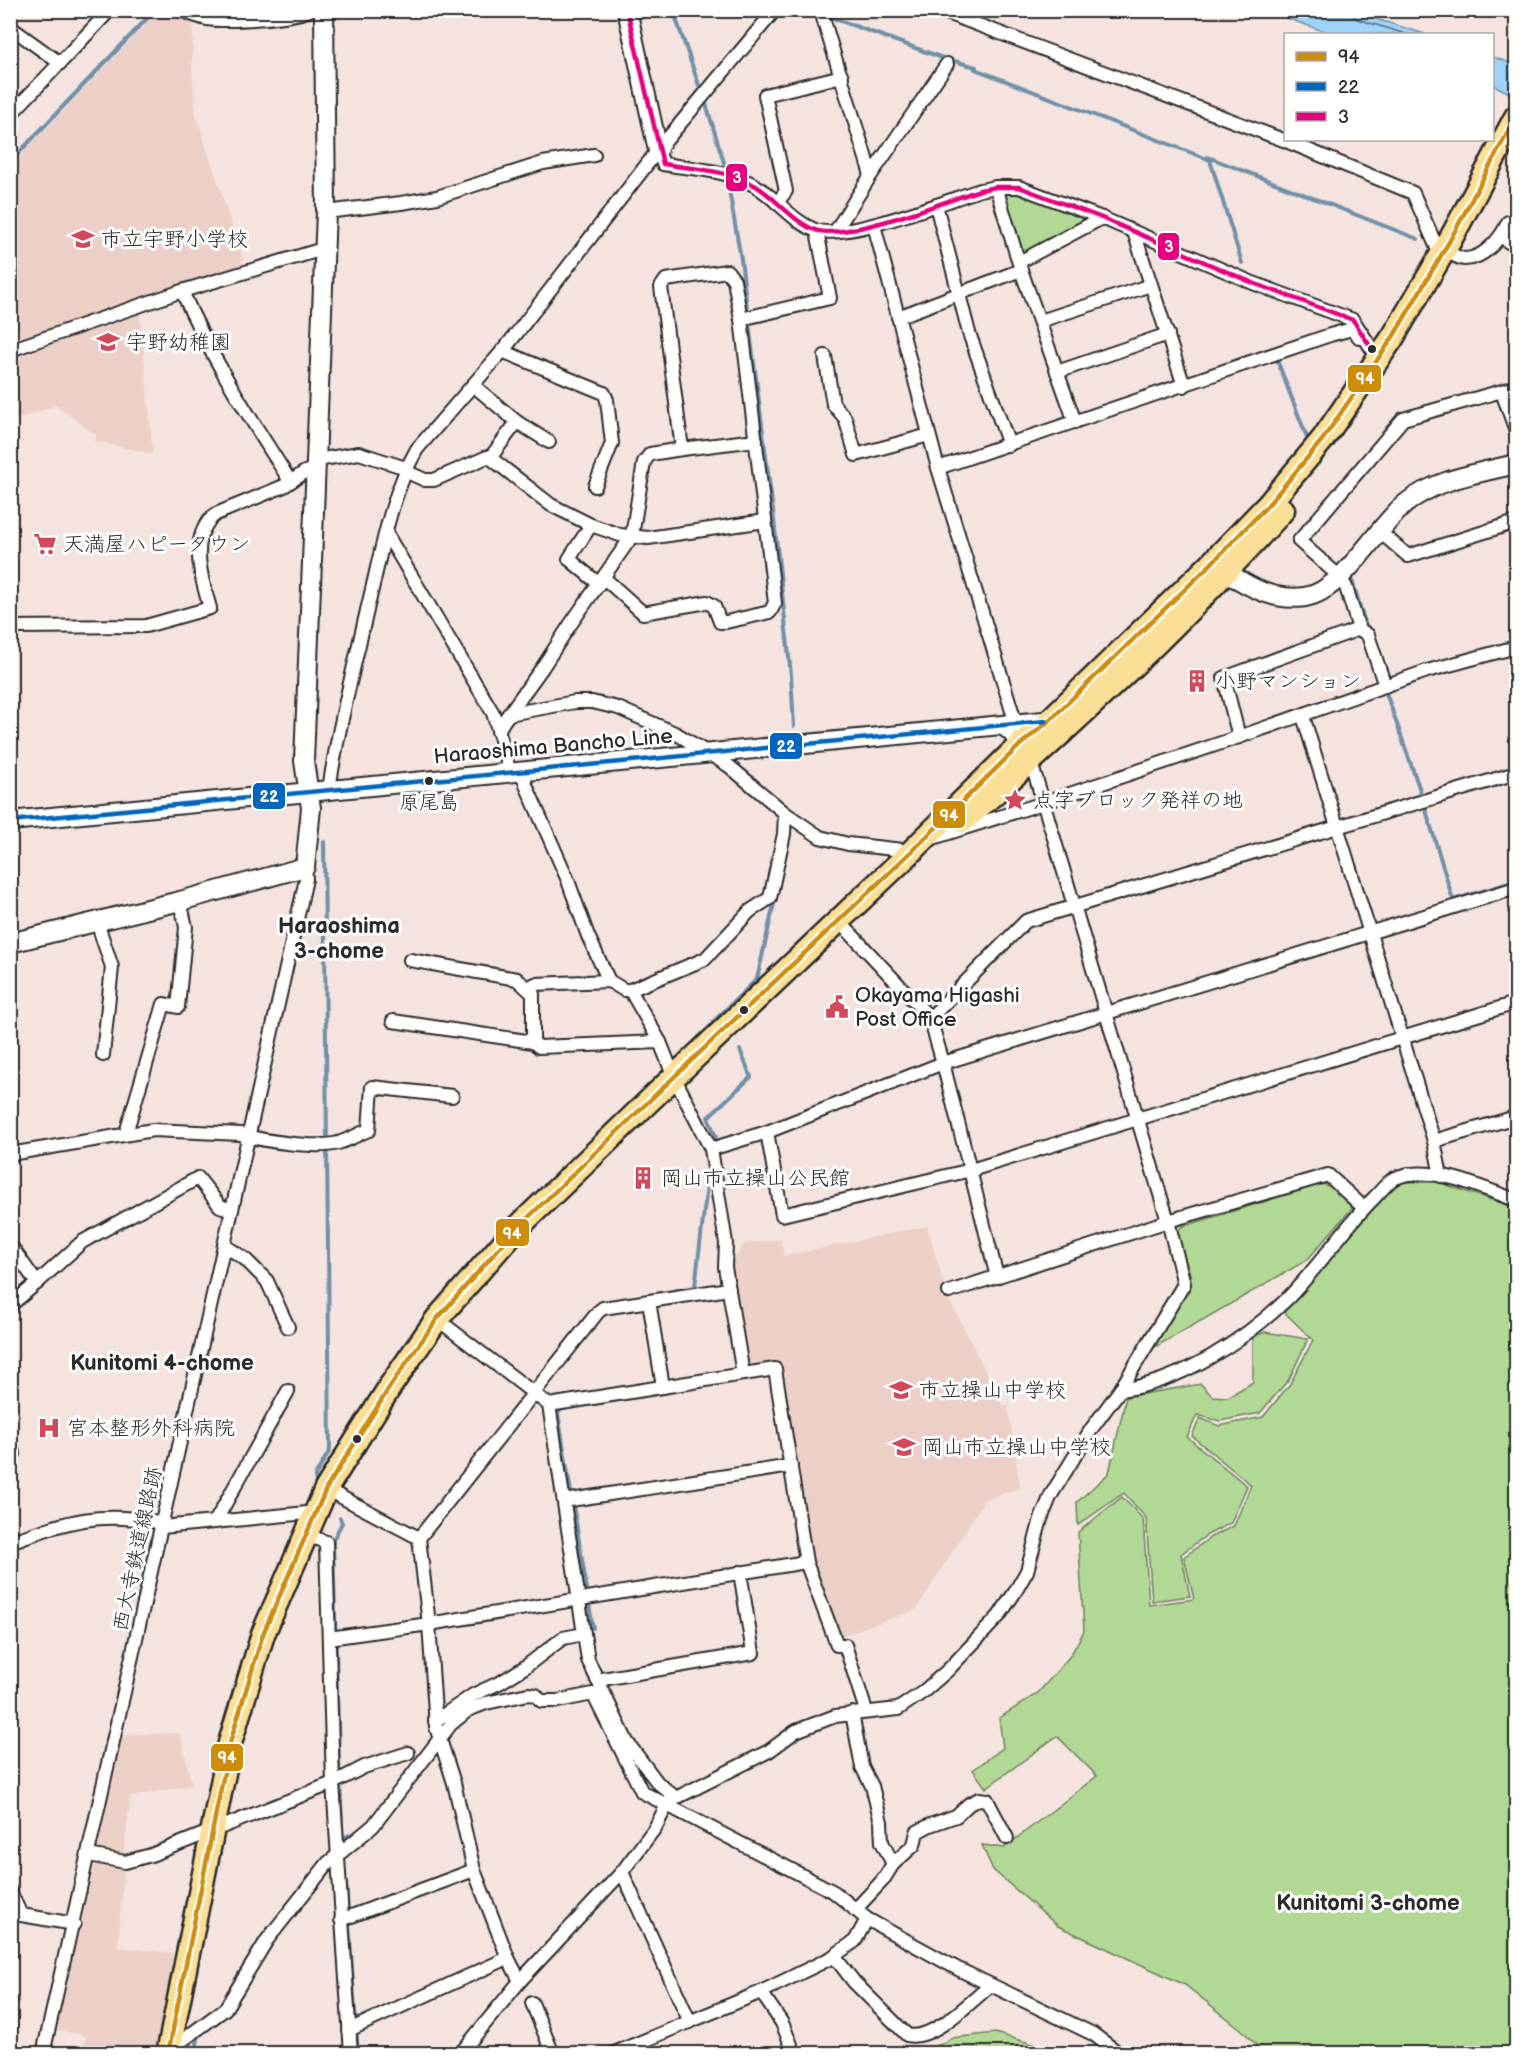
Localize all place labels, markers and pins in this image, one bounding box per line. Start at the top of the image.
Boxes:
school or university icon: 市立宇野小学校 [70,226,96,252]
place label: 市立宇野小学校 [101,227,248,252]
school or university icon: 宇野幼稚園 [95,329,121,355]
place label: 宇野幼稚園 [126,330,231,355]
unlabelled marker [1366,343,1378,355]
supermarket icon: 天満屋ハピータウン [32,531,58,557]
place label: 天満屋ハピータウン [63,532,251,557]
building icon: 小野マンション [1184,668,1210,694]
place label: 小野マンション [1215,669,1361,694]
marker: 原尾島 [423,775,435,787]
place icon: 点字ブロック発祥の地 [1002,787,1028,813]
place label: 点字ブロック発祥の地 [1033,788,1243,813]
place label: 原尾島 [399,791,459,815]
place label: Okayama Higashi Post Office [855,983,1020,1032]
public building icon: Okayama Higashi Post Office [824,994,850,1020]
unlabelled marker [738,1004,750,1016]
building icon: 岡山市立操山公民館 [630,1165,656,1191]
place label: 岡山市立操山公民館 [661,1166,850,1191]
school or university icon: 市立操山中学校 [888,1377,914,1403]
place label: 市立操山中学校 [919,1378,1066,1403]
hospital icon: 宮本整形外科病院 [36,1415,62,1441]
place label: 宮本整形外科病院 [67,1416,235,1441]
unlabelled marker [351,1433,363,1445]
school or university icon: 岡山市立操山中学校 [891,1434,917,1460]
place label: 岡山市立操山中学校 [922,1435,1111,1460]

